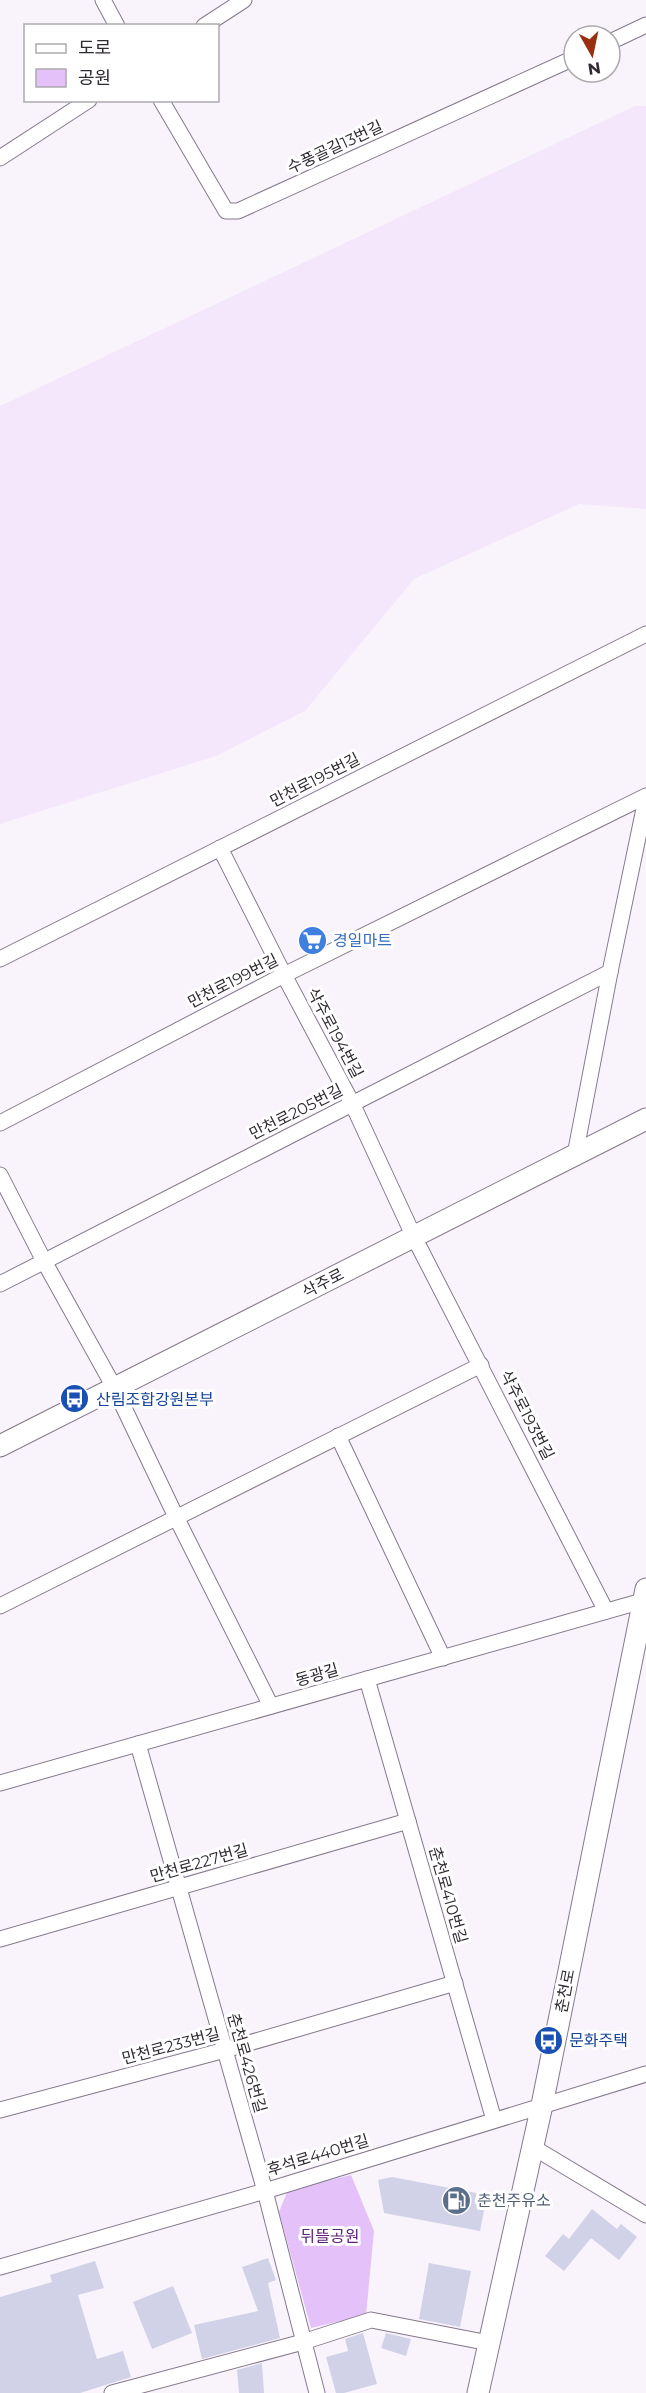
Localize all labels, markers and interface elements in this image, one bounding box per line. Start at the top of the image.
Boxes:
legend [24,24,219,102]
north arrow [562,24,622,84]
text: 도로 [78,37,111,59]
text: N [586,58,602,79]
text: 공원 [78,67,111,89]
street label: 수풍골길13번길 [284,117,386,177]
street label: 만천로195번길 [267,749,363,811]
supermarket icon: 경일마트 [296,924,328,956]
place label: 경일마트 [333,931,392,950]
street label: 만천로199번길 [185,950,281,1012]
street label: 삭주로194번길 [303,985,367,1081]
street label: 만천로205번길 [246,1080,346,1144]
street label: 삭주로 [299,1264,347,1301]
street label: 삭주로193번길 [496,1367,558,1463]
bus stop icon: 산림조합강원본부 [59,1383,91,1415]
place label: 산림조합강원본부 [96,1390,214,1409]
street label: 동광길 [293,1660,341,1690]
street label: 만천로227번길 [148,1840,250,1886]
street label: 춘천로410번길 [425,1844,471,1946]
street label: 춘천로 [551,1967,579,2014]
street label: 춘천로426번길 [224,2011,270,2115]
street label: 만천로233번길 [120,2024,222,2068]
bus stop icon: 문화주택 [532,2024,564,2056]
place label: 문화주택 [569,2031,628,2050]
street label: 후석로440번길 [265,2131,371,2179]
fuel station icon: 춘천주유소 [440,2184,472,2216]
place label: 춘천주유소 [477,2191,551,2210]
park label: 뒤뜰공원 [301,2227,359,2246]

